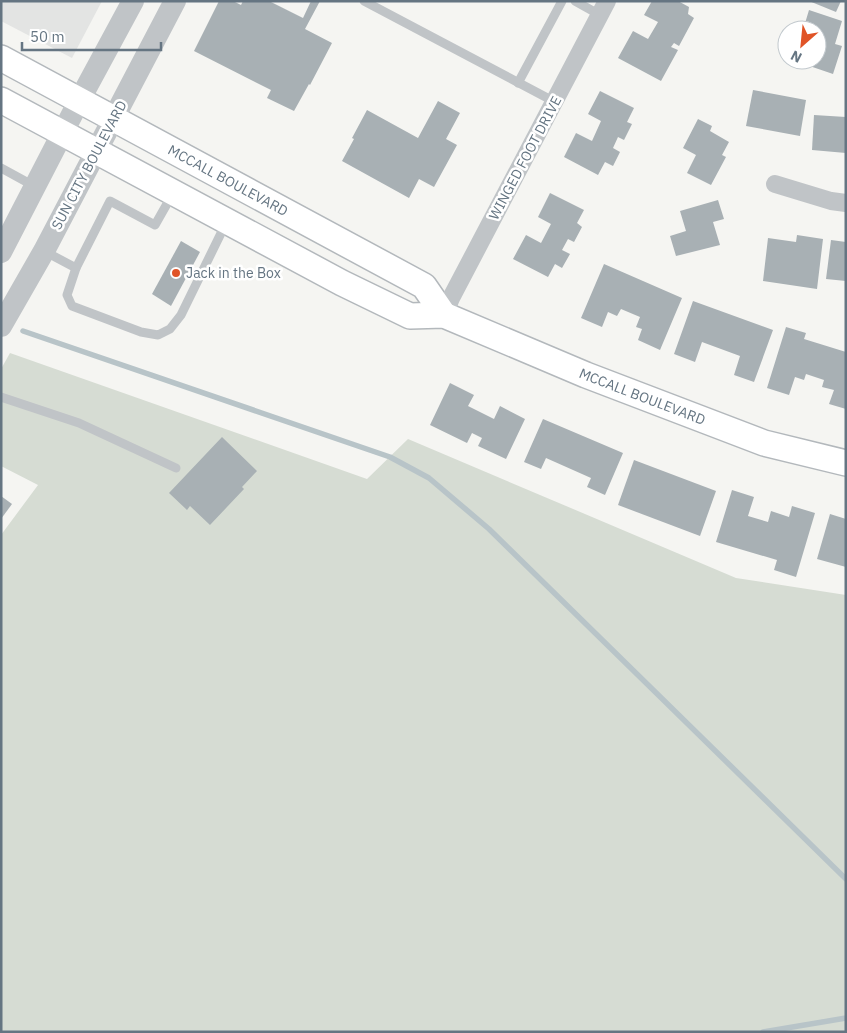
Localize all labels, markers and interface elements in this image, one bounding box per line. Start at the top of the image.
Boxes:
scale bar [22,20,161,52]
north arrow [777,20,827,70]
text: 50 m [30,27,65,46]
text: N [787,46,805,67]
street label: WINGED FOOT DRIVE [485,93,565,223]
street label: SUN CITY BOULEVARD [47,97,131,233]
street label: MCCALL BOULEVARD [165,141,291,220]
place label: Jack in the Box [186,264,281,282]
marker: Jack in the Box [170,267,182,279]
street label: MCCALL BOULEVARD [576,364,708,429]

